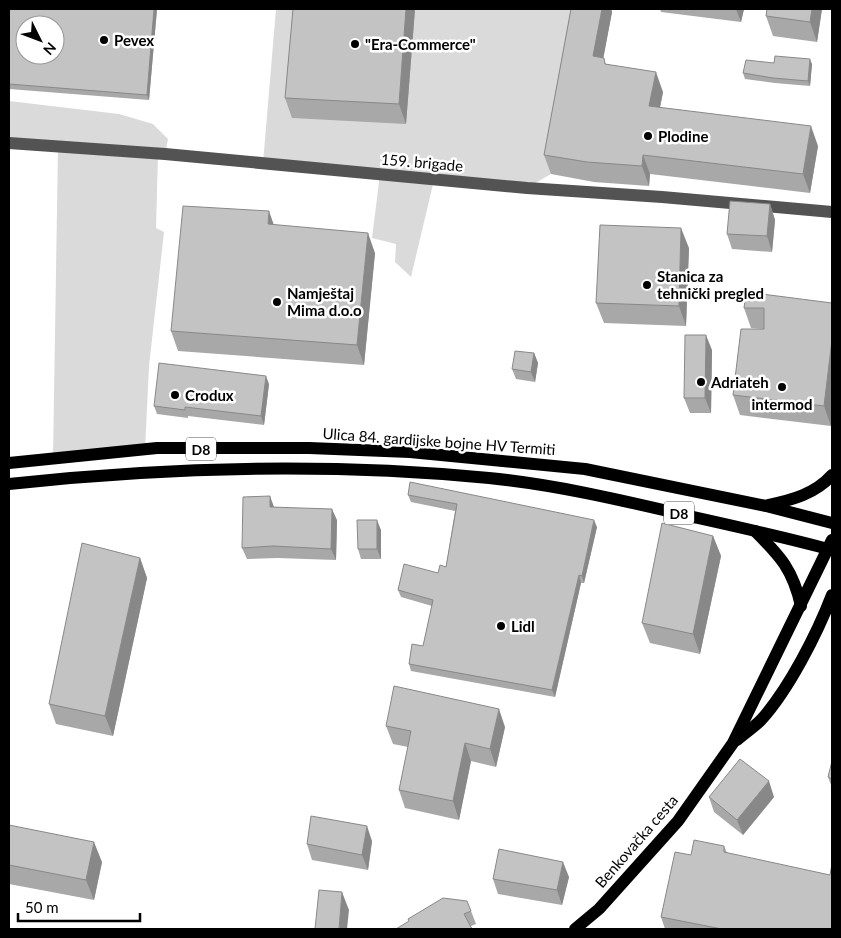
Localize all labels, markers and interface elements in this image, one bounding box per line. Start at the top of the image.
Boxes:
north arrow [15,15,65,65]
place label: Pevex [114,31,154,49]
marker: Pevex [98,34,110,46]
place label: "Era-Commerce" [365,35,476,53]
marker: "Era-Commerce" [349,38,361,50]
text: N [40,39,60,59]
place label: Plodine [658,127,708,145]
marker: Plodine [642,130,654,142]
street label: 159. brigade [380,149,464,175]
place label: Stanica za tehnički pregled [657,267,764,302]
marker: Stanica za tehnički pregled [641,279,653,291]
place label: Namještaj Mima d.o.o [287,284,362,319]
marker: Namještaj Mima d.o.o [271,296,283,308]
place label: Adriateh [710,373,769,391]
marker: Adriateh [695,376,707,388]
marker: intermod [776,381,788,393]
place label: Crodux [185,386,234,404]
marker: Crodux [169,389,181,401]
place label: intermod [752,395,812,413]
street label: Ulica 84. gardijske bojne HV Termiti [322,424,556,458]
road number: D8 [186,438,216,460]
road number: D8 [664,502,694,524]
place label: Lidl [511,617,535,635]
marker: Lidl [495,620,507,632]
street label: Benkovačka cesta [591,791,681,891]
scale bar [18,890,140,922]
text: 50 m [25,898,59,916]

